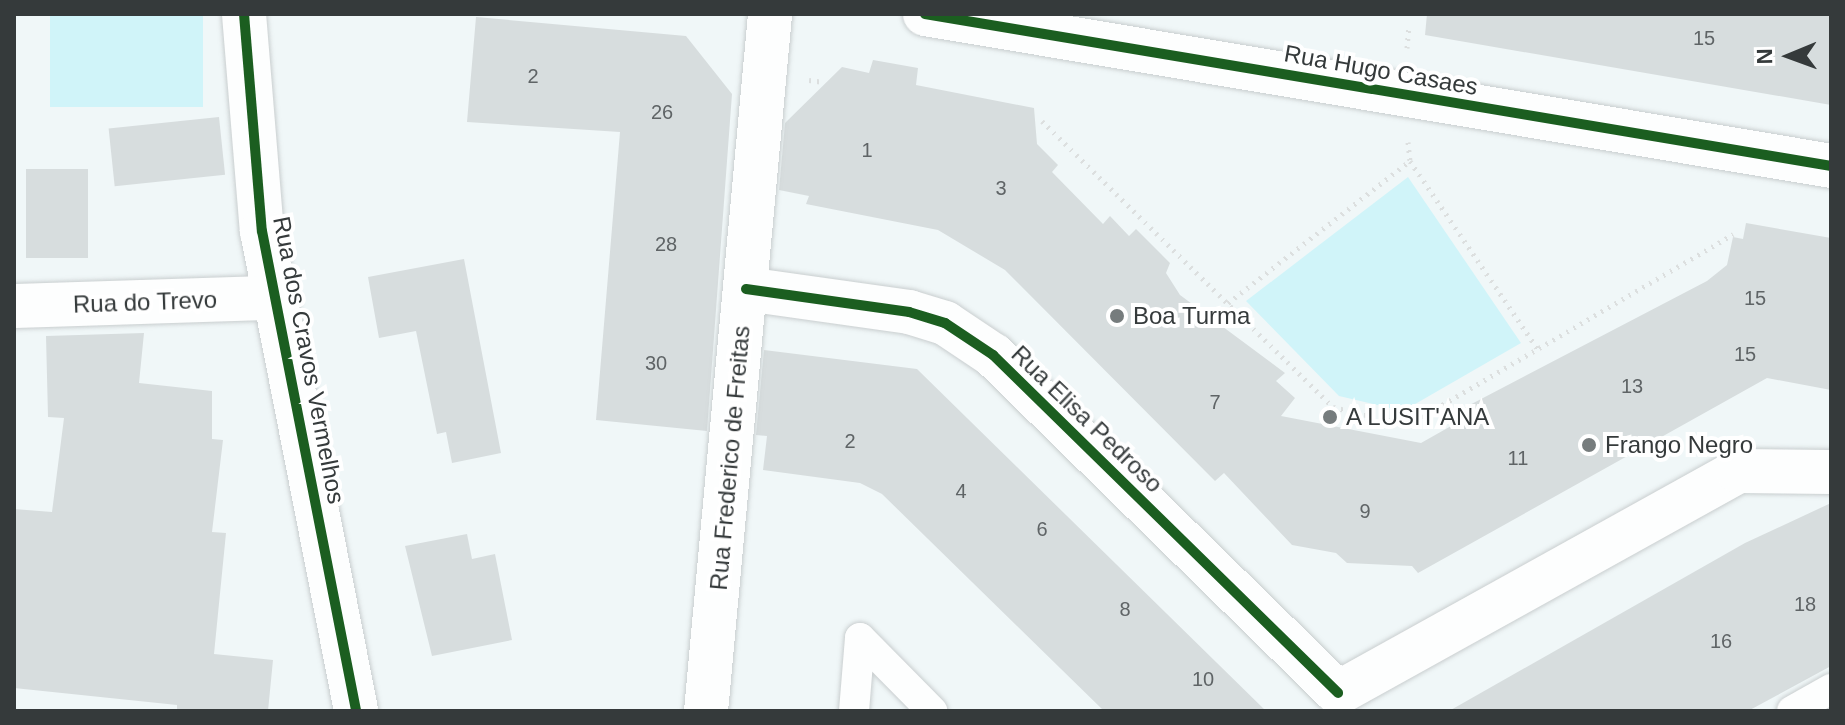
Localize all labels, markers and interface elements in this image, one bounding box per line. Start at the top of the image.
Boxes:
north arrow [1749,16,1829,96]
house number: 15 [1693,26,1715,50]
street label: Rua Hugo Casaes [1282,39,1480,101]
text: N [1752,48,1777,65]
house number: 2 [527,64,539,88]
house number: 26 [651,100,673,124]
house number: 1 [861,138,873,162]
house number: 3 [995,176,1007,200]
street label: Rua dos Cravos Vermelhos [267,214,351,506]
house number: 28 [655,232,677,256]
street label: Rua do Trevo [72,285,218,319]
house number: 15 [1744,286,1766,310]
place label: Boa Turma [1133,302,1251,330]
marker: Boa Turma [1108,307,1126,325]
street label: Rua Frederico de Freitas [704,325,756,591]
street label: Rua Elisa Pedroso [1006,340,1168,498]
house number: 15 [1734,342,1756,366]
house number: 30 [645,351,667,375]
house number: 13 [1621,374,1643,398]
house number: 7 [1209,390,1221,414]
place label: A LUSIT'ANA [1346,403,1491,431]
marker: A LUSIT'ANA [1321,408,1339,426]
house number: 2 [844,429,856,453]
place label: Frango Negro [1605,431,1753,459]
marker: Frango Negro [1580,436,1598,454]
house number: 11 [1508,446,1528,470]
house number: 4 [955,479,967,503]
house number: 9 [1359,499,1371,523]
house number: 6 [1036,517,1048,541]
house number: 18 [1794,592,1816,616]
house number: 8 [1119,597,1131,621]
house number: 16 [1710,629,1732,653]
house number: 10 [1192,667,1214,691]

